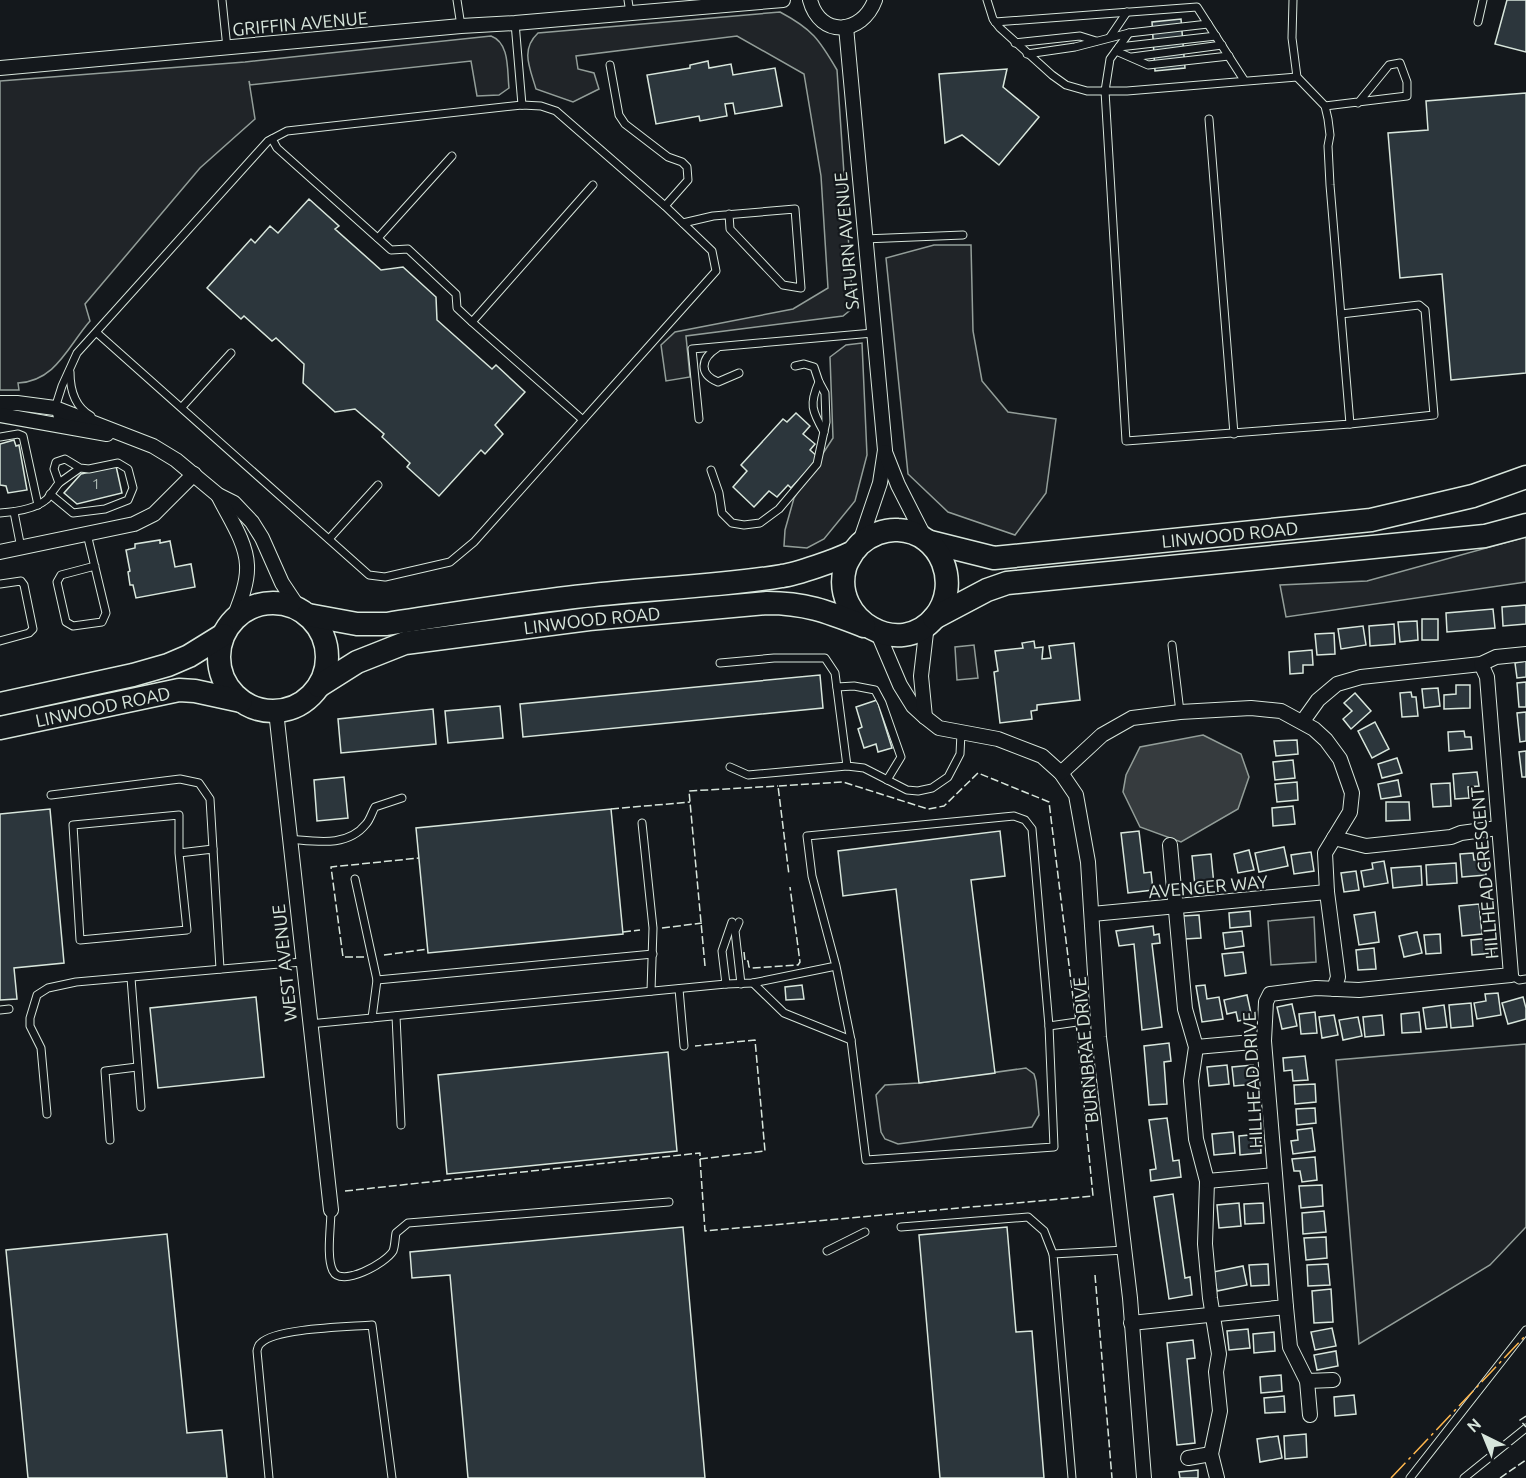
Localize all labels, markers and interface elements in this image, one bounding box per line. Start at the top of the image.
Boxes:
street label: GRIFFIN AVENUE [231,7,369,39]
street label: SATURN AVENUE [830,171,862,311]
house number: 1 [92,475,100,492]
street label: LINWOOD ROAD [1160,517,1299,551]
street label: LINWOOD ROAD [522,603,661,637]
street label: LINWOOD ROAD [33,682,172,730]
street label: HILLHEAD CRESCENT [1467,786,1501,960]
street label: AVENGER WAY [1147,871,1269,901]
street label: WEST AVENUE [268,903,300,1023]
street label: BURNBRAE DRIVE [1069,976,1101,1124]
street label: HILLHEAD DRIVE [1238,1011,1266,1149]
north arrow [1454,1406,1514,1466]
text: N [1463,1414,1484,1436]

